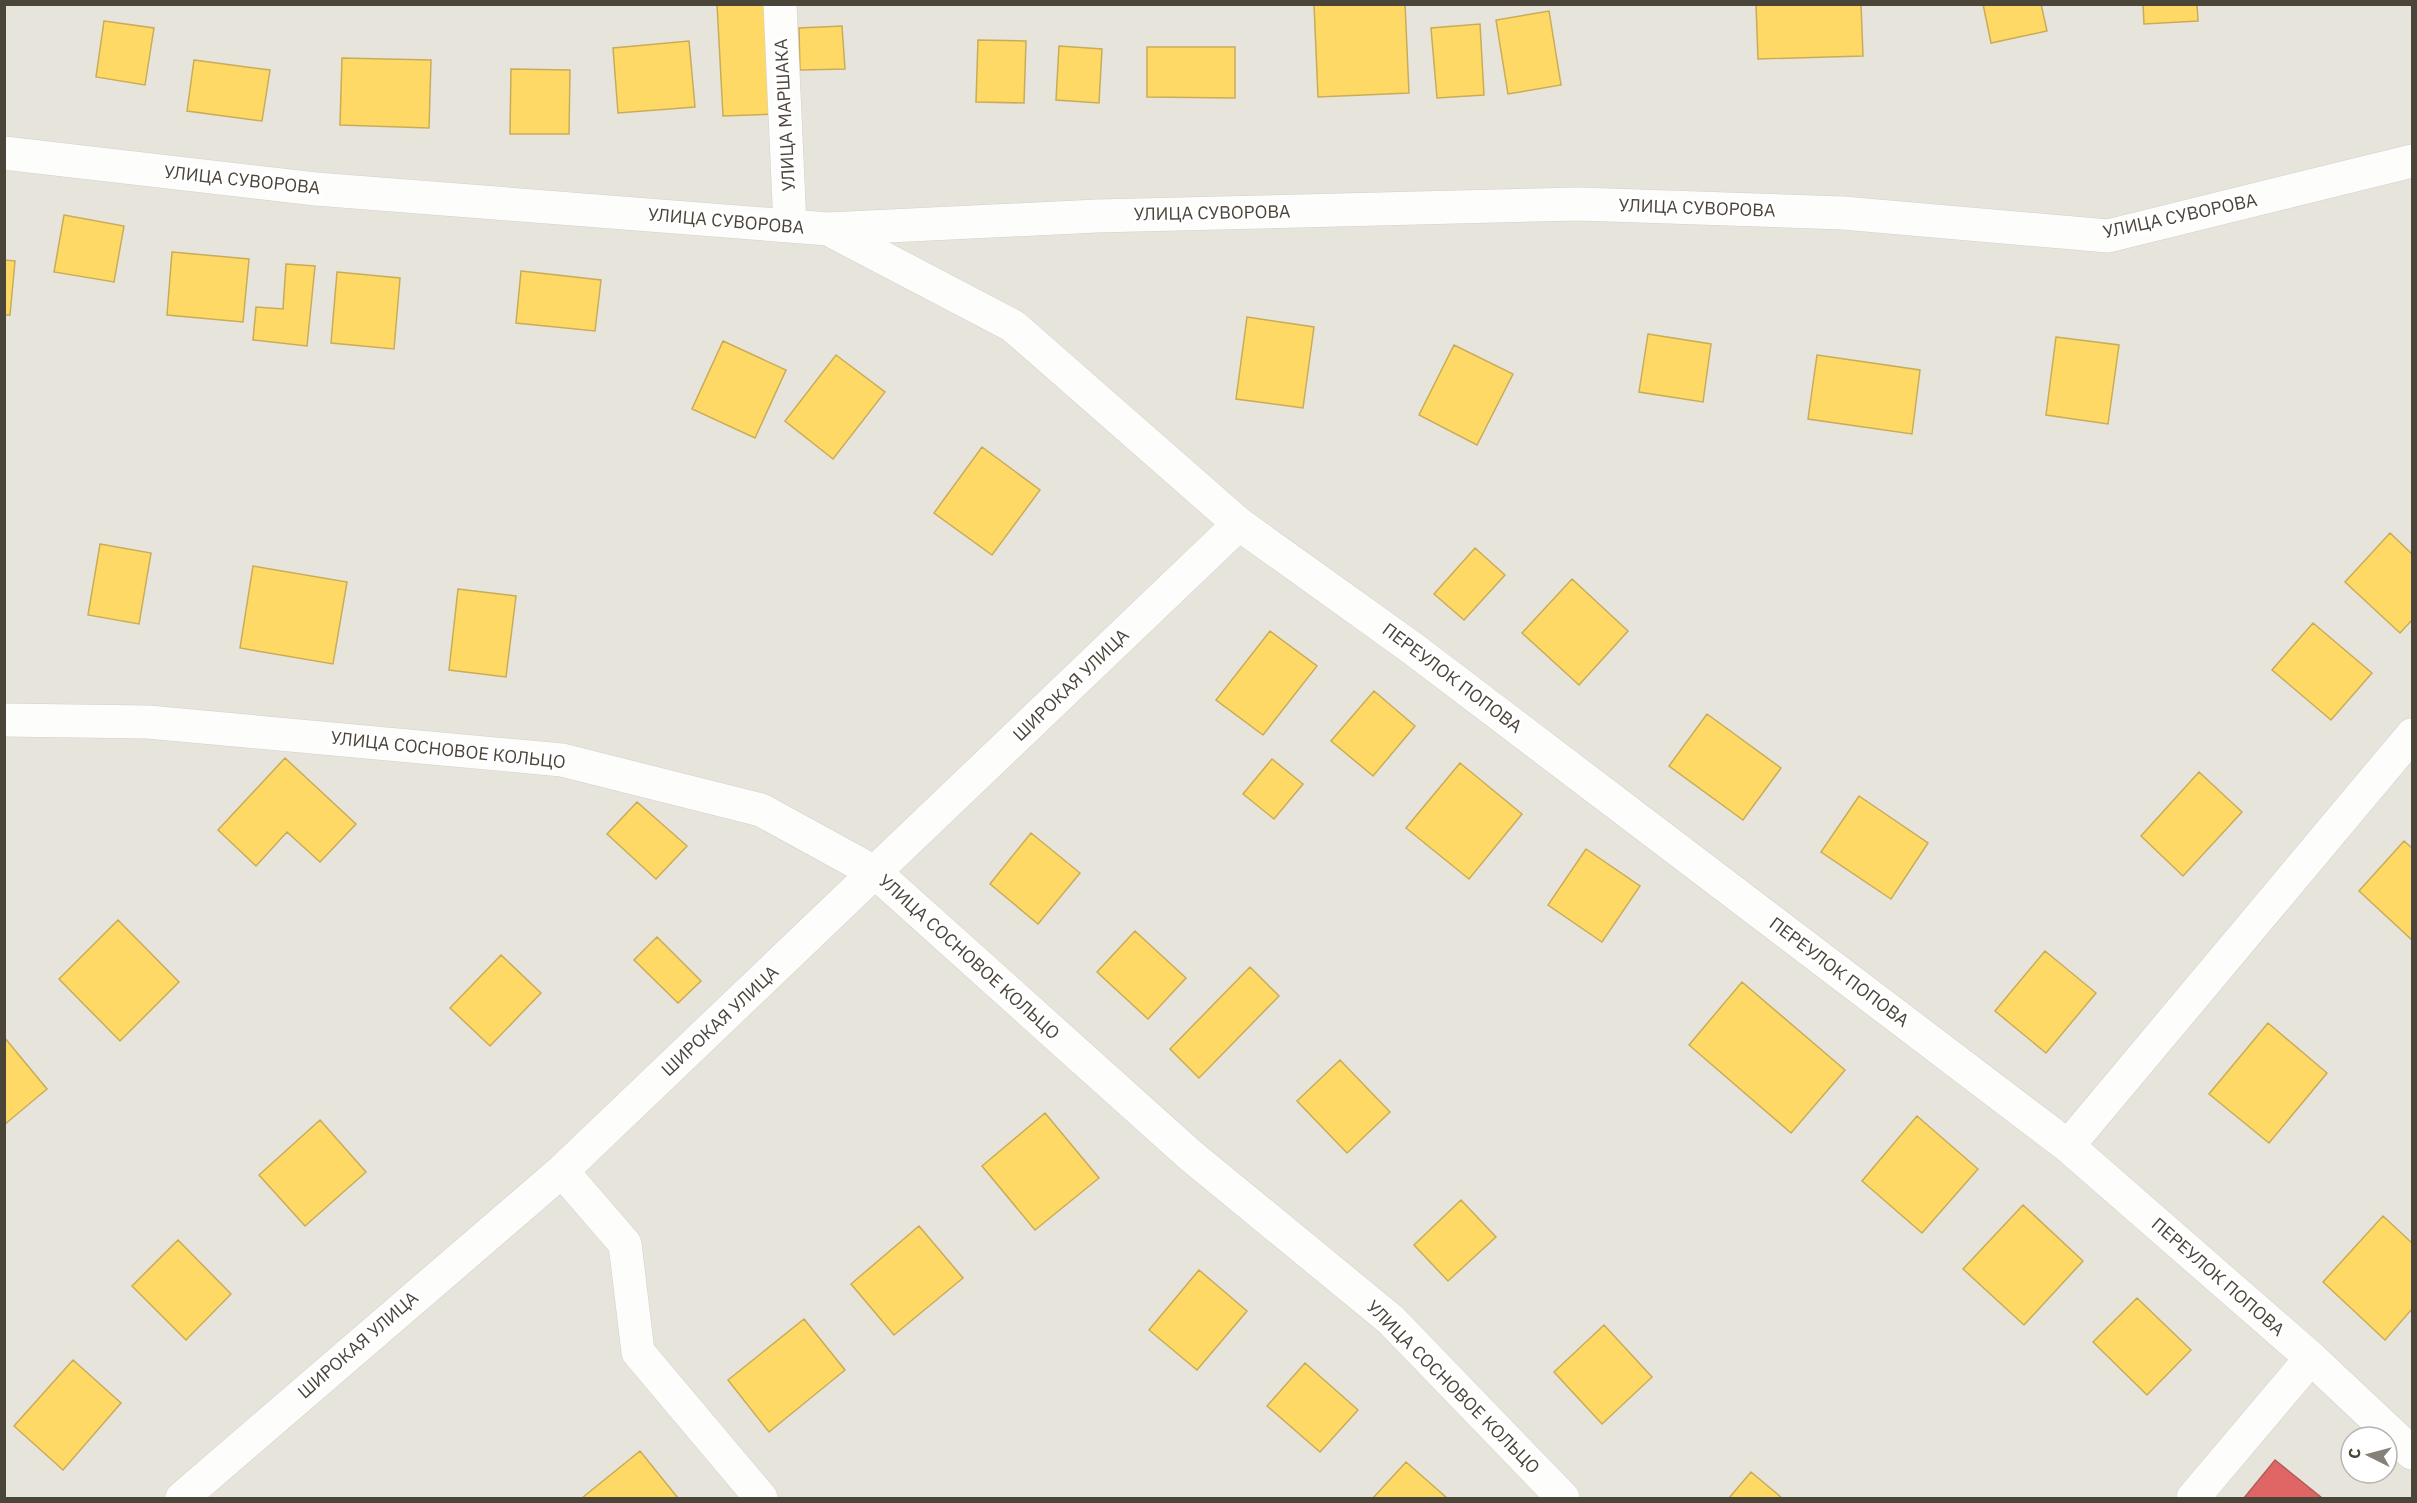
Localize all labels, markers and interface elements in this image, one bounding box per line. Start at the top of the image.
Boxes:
street label: УЛИЦА МАРШАКА [769,38,800,192]
street label: УЛИЦА СУВОРОВА [163,160,322,199]
street label: УЛИЦА СУВОРОВА [2101,188,2259,243]
street label: УЛИЦА СУВОРОВА [1618,193,1776,222]
street label: УЛИЦА СУВОРОВА [1133,200,1291,225]
street label: УЛИЦА СУВОРОВА [647,202,806,239]
street label: ПЕРЕУЛОК ПОПОВА [1378,618,1527,738]
street label: ШИРОКАЯ УЛИЦА [1008,623,1134,746]
street label: УЛИЦА СОСНОВОЕ КОЛЬЦО [329,726,567,773]
street label: УЛИЦА СОСНОВОЕ КОЛЬЦО [874,869,1065,1044]
street label: ПЕРЕУЛОК ПОПОВА [1765,912,1914,1032]
street label: ШИРОКАЯ УЛИЦА [656,960,784,1081]
street label: ПЕРЕУЛОК ПОПОВА [2147,1213,2290,1341]
street label: ШИРОКАЯ УЛИЦА [293,1286,423,1403]
street label: УЛИЦА СОСНОВОЕ КОЛЬЦО [1362,1295,1545,1478]
north arrow [2339,1425,2399,1485]
text: С [2344,1447,2365,1460]

